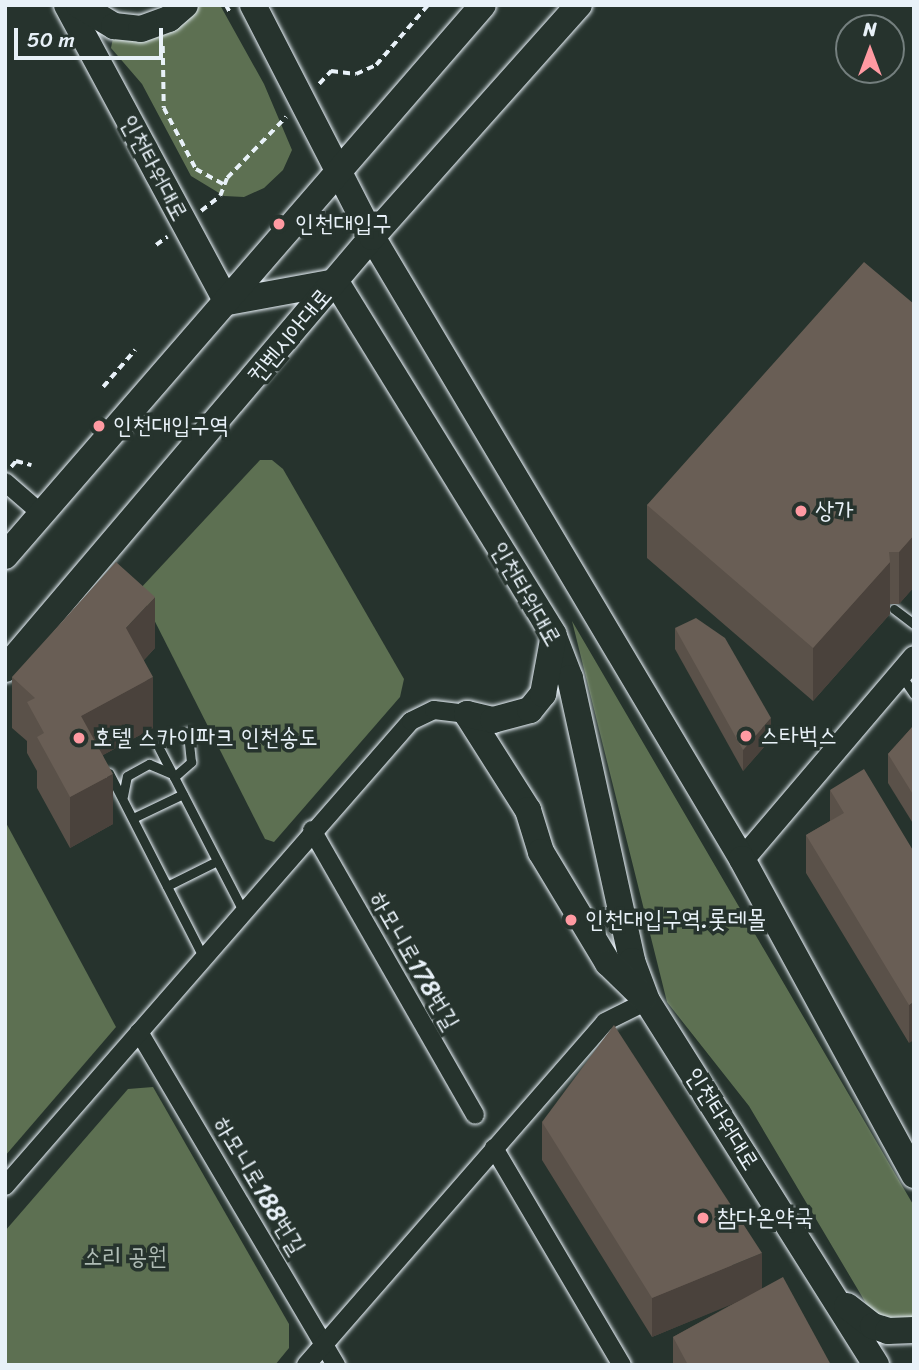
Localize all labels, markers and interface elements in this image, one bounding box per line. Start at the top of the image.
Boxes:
text: N [863,13,877,46]
scale bar [18,14,166,58]
north arrow [835,14,905,84]
text: 50 m [27,21,75,59]
street label: 인천타워대로 [114,110,194,226]
place label: 인천대입구 [295,210,392,238]
marker: 인천대입구 [269,214,289,234]
street label: 컨벤시아대로 [242,282,338,390]
place label: 인천대입구역 [113,412,229,440]
marker: 인천대입구역 [91,418,107,434]
place label: 상가 [815,497,854,525]
marker: 상가 [793,503,809,519]
street label: 인천타워대로 [485,537,567,651]
place label: 스타벅스 [760,722,837,750]
place label: 호텔 스카이파크 인천송도 [93,724,318,752]
marker: 스타벅스 [738,728,754,744]
marker: 호텔 스카이파크 인천송도 [71,730,87,746]
street label: 하모니로178번길 [363,887,465,1035]
place label: 인천대입구역.롯데몰 [585,906,766,934]
marker: 인천대입구역.롯데몰 [563,912,579,928]
street label: 인천타워대로 [679,1062,765,1176]
street label: 하모니로188번길 [207,1112,311,1260]
place label: 참다온약국 [717,1204,814,1232]
marker: 참다온약국 [695,1210,711,1226]
park label: 소리 공원 [83,1243,167,1271]

